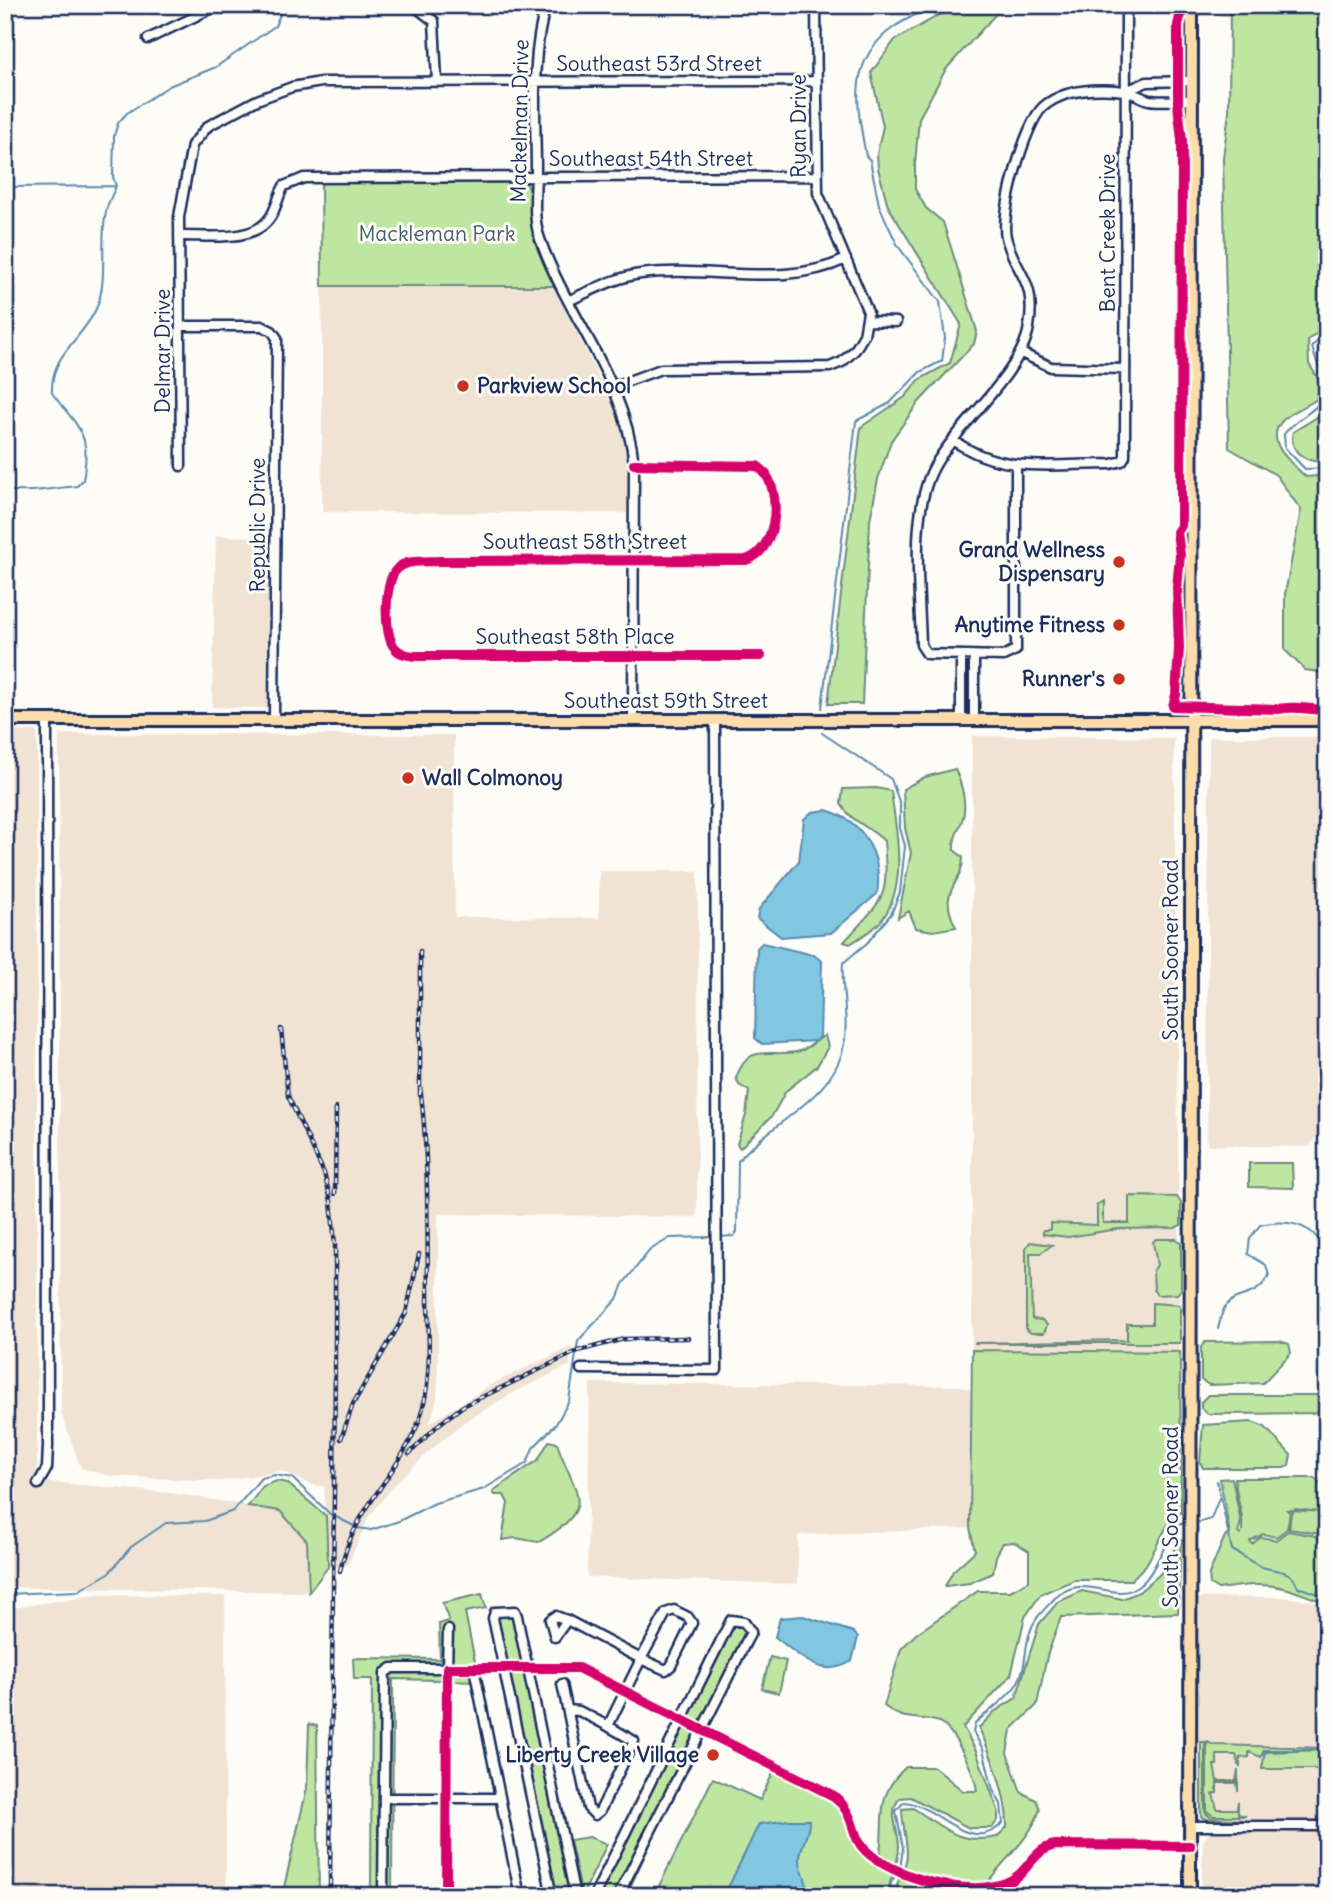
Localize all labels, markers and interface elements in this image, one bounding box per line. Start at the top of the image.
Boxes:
street label: Mackelman Drive [505,39,534,203]
street label: Southeast 53rd Street [556,50,762,77]
street label: Ryan Drive [785,74,812,178]
street label: Southeast 54th Street [549,145,753,172]
street label: Bent Creek Drive [1094,154,1121,312]
park label: Mackleman Park [358,220,516,247]
street label: Delmar Drive [149,289,176,413]
place label: Parkview School [477,372,631,399]
marker: Parkview School [455,378,471,394]
street label: Republic Drive [244,458,271,592]
street label: Southeast 58th Street [483,528,687,555]
place label: Grand Wellness Dispensary [958,536,1105,587]
marker: Grand Wellness Dispensary [1111,554,1127,570]
place label: Anytime Fitness [955,611,1105,638]
marker: Anytime Fitness [1111,617,1127,633]
street label: Southeast 58th Place [475,623,675,650]
place label: Runner's [1022,665,1105,692]
marker: Runner's [1111,671,1127,687]
street label: Southeast 59th Street [564,687,768,714]
place label: Wall Colmonoy [422,764,563,791]
marker: Wall Colmonoy [400,770,416,786]
street label: South Sooner Road [1157,859,1184,1041]
street label: South Sooner Road [1157,1426,1184,1608]
place label: Liberty Creek Village [505,1741,699,1768]
marker: Liberty Creek Village [705,1747,721,1763]

